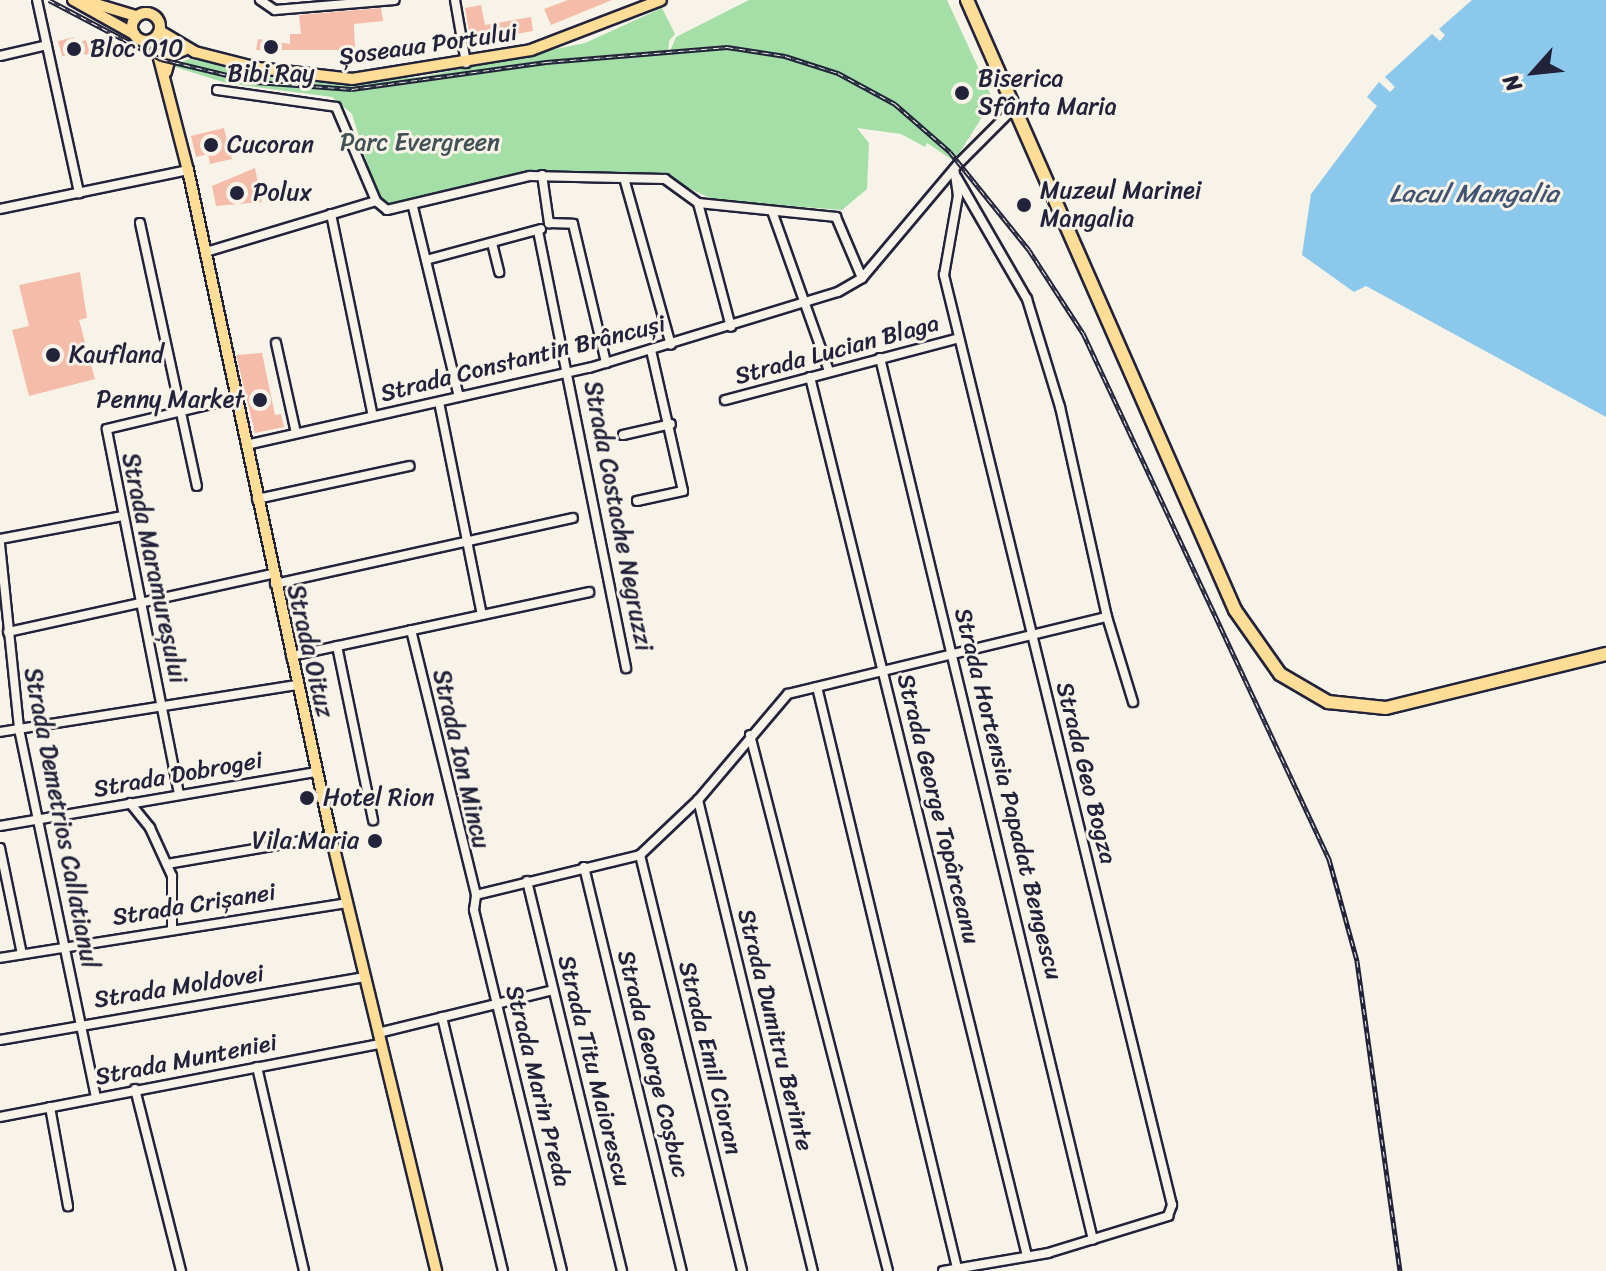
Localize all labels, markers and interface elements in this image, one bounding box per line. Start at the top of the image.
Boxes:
street label: Șoseaua Portului [337,18,519,72]
north arrow [1494,32,1574,112]
place label: Bloc O10 [90,35,183,63]
marker: Bibi Ray [262,38,280,56]
marker: Bloc O10 [65,40,83,58]
place label: Bibi Ray [228,60,314,88]
place label: Biserica Sfânta Maria [978,65,1117,121]
text: N [1491,67,1533,99]
marker: Biserica Sfânta Maria [953,84,971,102]
park label: Parc Evergreen [340,129,500,157]
place label: Cucoran [227,131,314,159]
marker: Cucoran [202,136,220,154]
place label: Muzeul Marinei Mangalia [1040,177,1201,233]
water label: Lacul Mangalia [1390,178,1558,210]
place label: Polux [253,179,312,207]
marker: Polux [228,184,246,202]
marker: Muzeul Marinei Mangalia [1015,196,1033,214]
street label: Strada Lucian Blaga [732,309,942,391]
street label: Strada Constantin Brâncuși [377,310,669,408]
place label: Kaufland [69,341,164,369]
marker: Kaufland [44,346,62,364]
street label: Strada Costache Negruzzi [578,378,658,654]
place label: Penny Market [96,386,244,414]
marker: Penny Market [251,391,269,409]
street label: Strada Maramureșului [115,450,193,686]
street label: Strada Oituz [281,582,339,720]
street label: Strada Hortensia Papadat Bengescu [948,606,1068,982]
street label: Strada Demetrios Callatianul [18,665,104,971]
street label: Strada Ion Mincu [426,666,496,852]
street label: Strada George Topârceanu [890,671,986,947]
street label: Strada Geo Bogza [1049,679,1123,867]
street label: Strada Dobrogei [92,746,264,804]
place label: Hotel Rion [323,784,434,812]
marker: Hotel Rion [298,789,316,807]
place label: Vila Maria [253,827,359,855]
marker: Vila Maria [366,832,384,850]
street label: Strada Crișanei [111,878,277,932]
street label: Strada Dumitru Berinte [731,906,819,1154]
street label: Strada George Coșbuc [611,947,695,1181]
street label: Strada Titu Maiorescu [551,953,637,1189]
street label: Strada Emil Cioran [672,958,748,1158]
street label: Strada Moldovei [92,959,266,1015]
street label: Strada Marin Preda [499,982,577,1190]
street label: Strada Munteniei [92,1028,280,1092]

